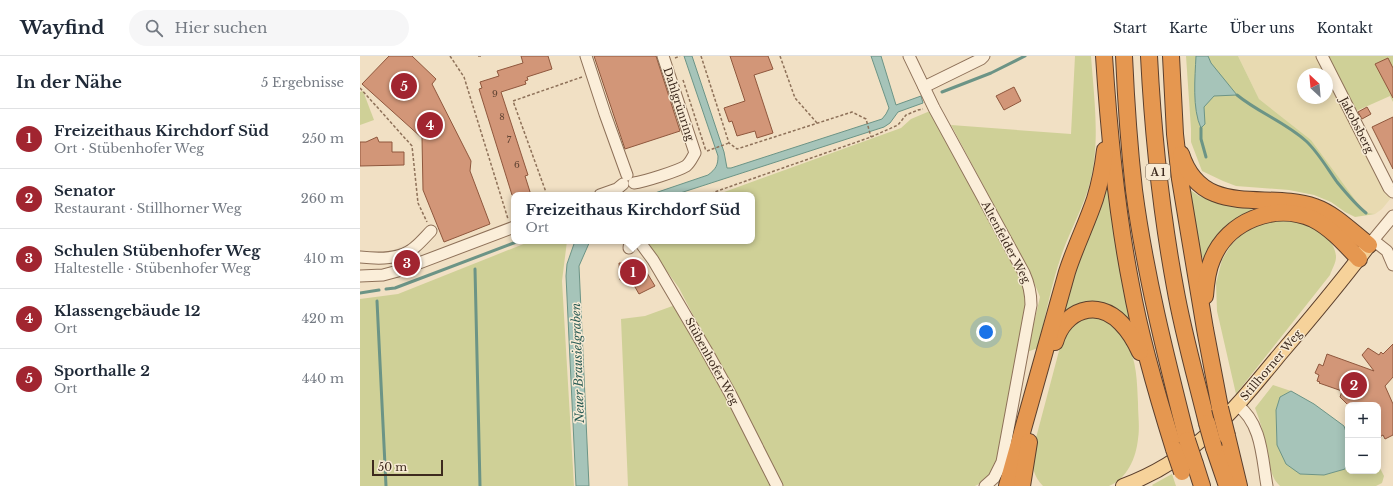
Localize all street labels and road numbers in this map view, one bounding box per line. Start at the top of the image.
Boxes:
street label: Dahlgrünring [660,65,698,143]
street label: Jakobsberg [1336,93,1377,156]
road number: A 1 [1146,164,1170,180]
street label: Altenfelder Weg [978,198,1034,286]
street label: Stübenhofer Weg [682,315,742,408]
street label: Stillhorner Weg [1237,326,1305,403]

